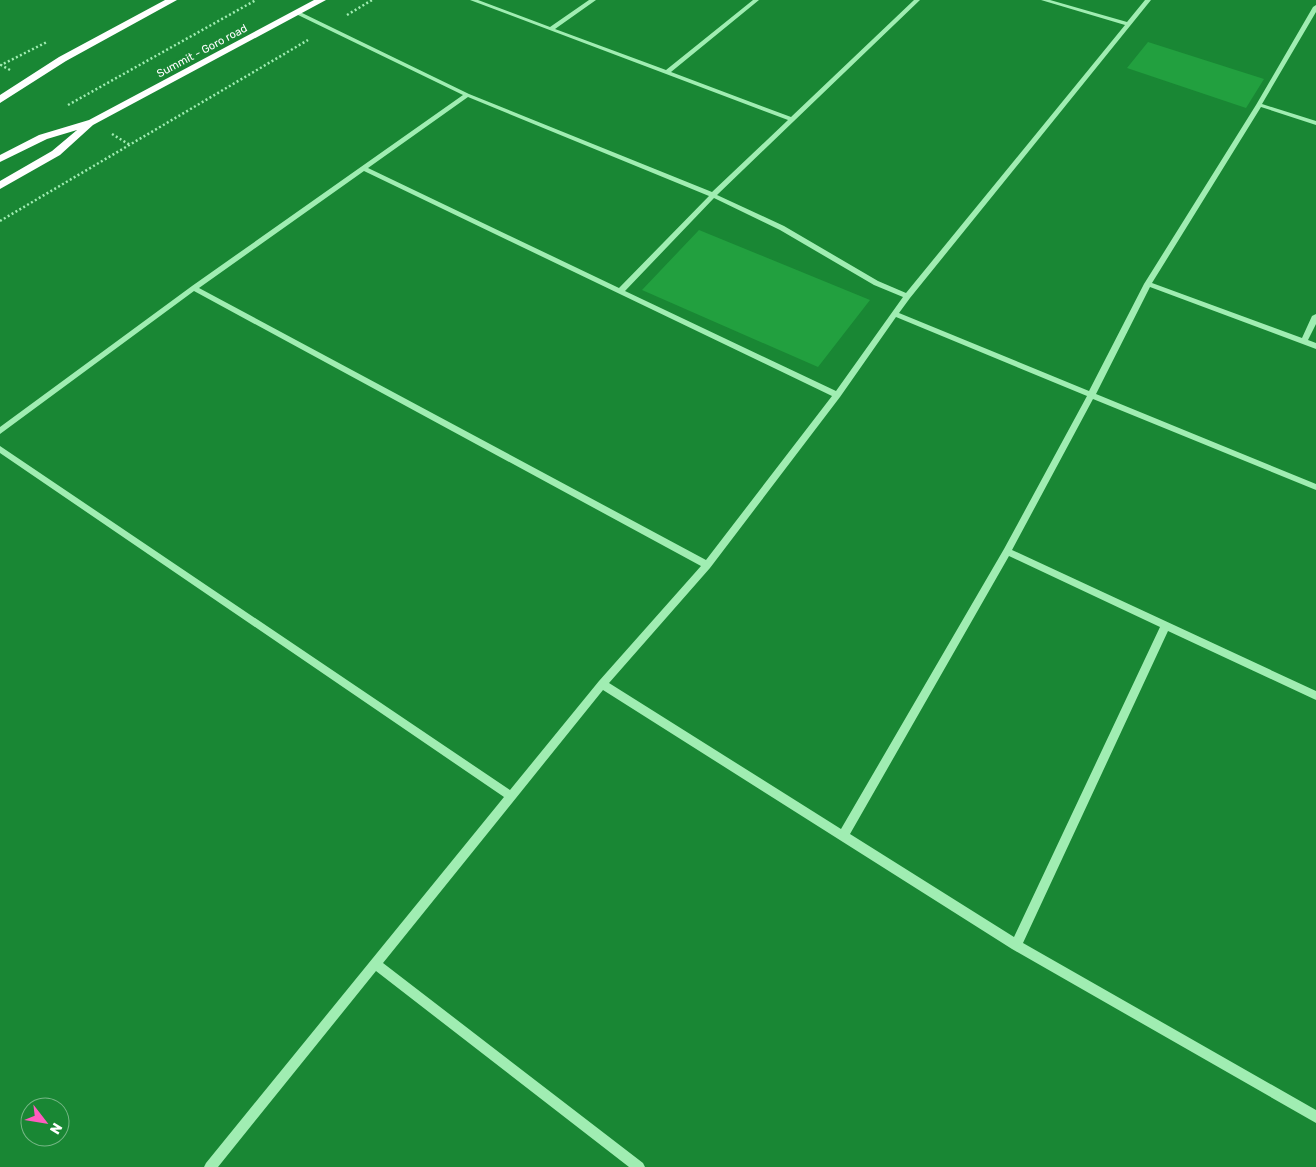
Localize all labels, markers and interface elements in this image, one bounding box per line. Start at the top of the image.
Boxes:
street label: Summit - Goro road [155,22,249,80]
north arrow [20,1097,70,1147]
text: N [46,1120,66,1137]

